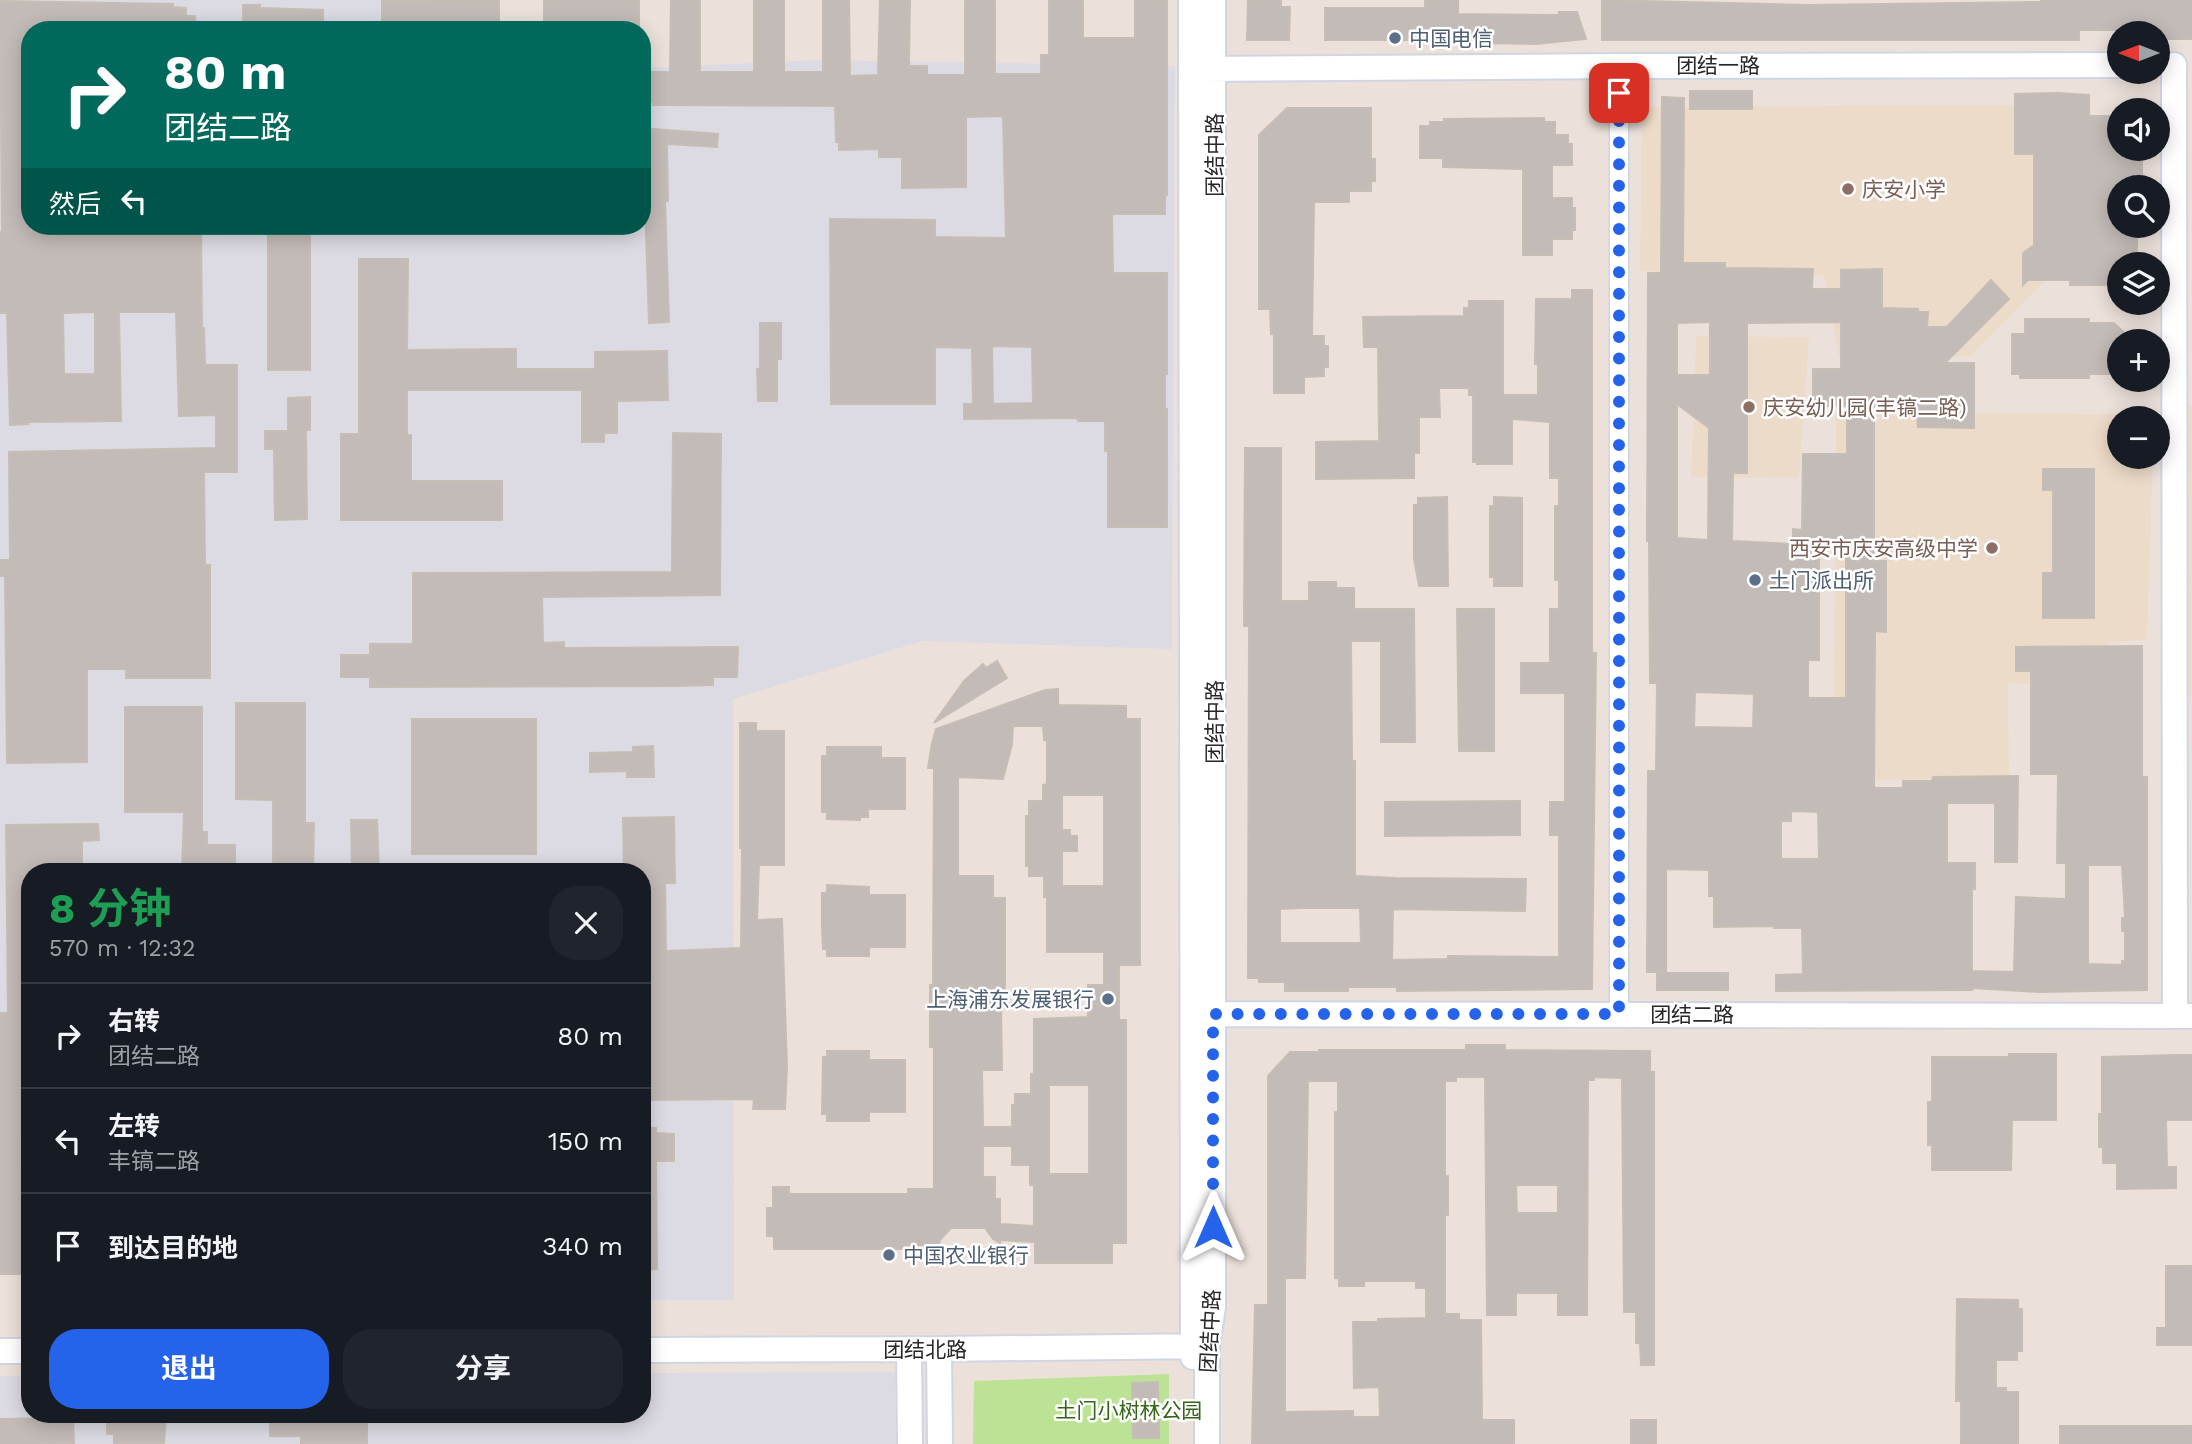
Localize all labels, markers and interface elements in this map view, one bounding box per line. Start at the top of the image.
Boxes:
north arrow [2107,21,2170,84]
map controls [2107,21,2170,469]
place label: 中国电信 [1409,26,1493,51]
marker: 中国电信 [1387,30,1403,46]
text: 80 m [164,43,286,101]
icon: right [49,49,140,140]
street label: 团结一路 [1676,53,1760,78]
pin [1589,63,1649,123]
icon: arrive [1600,74,1638,112]
button: sound [2107,98,2170,161]
text: 团结二路 [164,109,292,147]
street label: 团结中路 [1202,113,1227,197]
button: search [2107,175,2170,238]
place label: 庆安小学 [1862,177,1946,202]
marker: 庆安小学 [1840,181,1856,197]
icon: left [115,182,153,220]
text: 然后 [49,189,101,219]
button: layers [2107,252,2170,315]
button: + [2107,329,2170,392]
place label: 庆安幼儿园(丰镐二路) [1763,395,1967,420]
marker: 庆安幼儿园(丰镐二路) [1741,399,1757,415]
button: − [2107,406,2170,469]
place label: 西安市庆安高级中学 [1789,536,1978,561]
marker: 西安市庆安高级中学 [1984,540,2000,556]
place label: 土门派出所 [1769,568,1874,593]
marker: 土门派出所 [1747,572,1763,588]
street label: 团结中路 [1202,680,1227,764]
text: 8 分钟 [49,884,171,933]
button: close [549,886,623,960]
text: 570 m · 12:32 [49,935,195,962]
place label: 上海浦东发展银行 [926,987,1094,1012]
marker: 上海浦东发展银行 [1100,991,1116,1007]
street label: 团结二路 [1650,1002,1734,1027]
text: 右转 [108,1006,160,1036]
icon: right [49,1017,87,1055]
text: 80 m [557,1021,623,1051]
text: 团结二路 [108,1043,200,1070]
text: 左转 [108,1111,160,1141]
icon: left [49,1122,87,1160]
text: 150 m [548,1126,623,1156]
text: 丰镐二路 [108,1148,200,1175]
position arrow [1176,1190,1250,1264]
icon: arrive [49,1227,87,1265]
text: 340 m [542,1231,623,1261]
text: 到达目的地 [108,1233,238,1263]
place label: 中国农业银行 [903,1243,1029,1268]
marker: 中国农业银行 [881,1247,897,1263]
street label: 团结中路 [1195,1288,1225,1374]
button: 退出 [49,1329,329,1409]
button: 分享 [343,1329,623,1409]
street label: 团结北路 [883,1337,967,1362]
park label: 土门小树林公园 [1056,1398,1203,1423]

